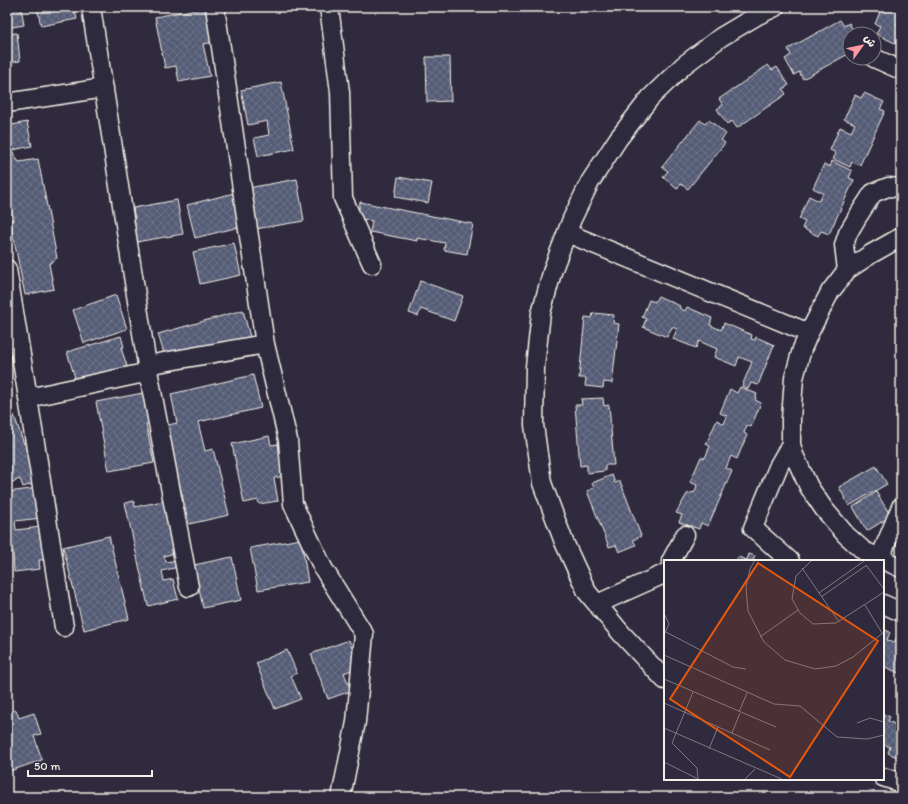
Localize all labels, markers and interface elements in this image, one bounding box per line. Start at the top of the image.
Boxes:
north arrow [842,26,882,66]
text: ش [861,32,879,49]
inset map [664,560,884,780]
scale bar [28,752,152,778]
text: 50 m [34,759,60,773]

